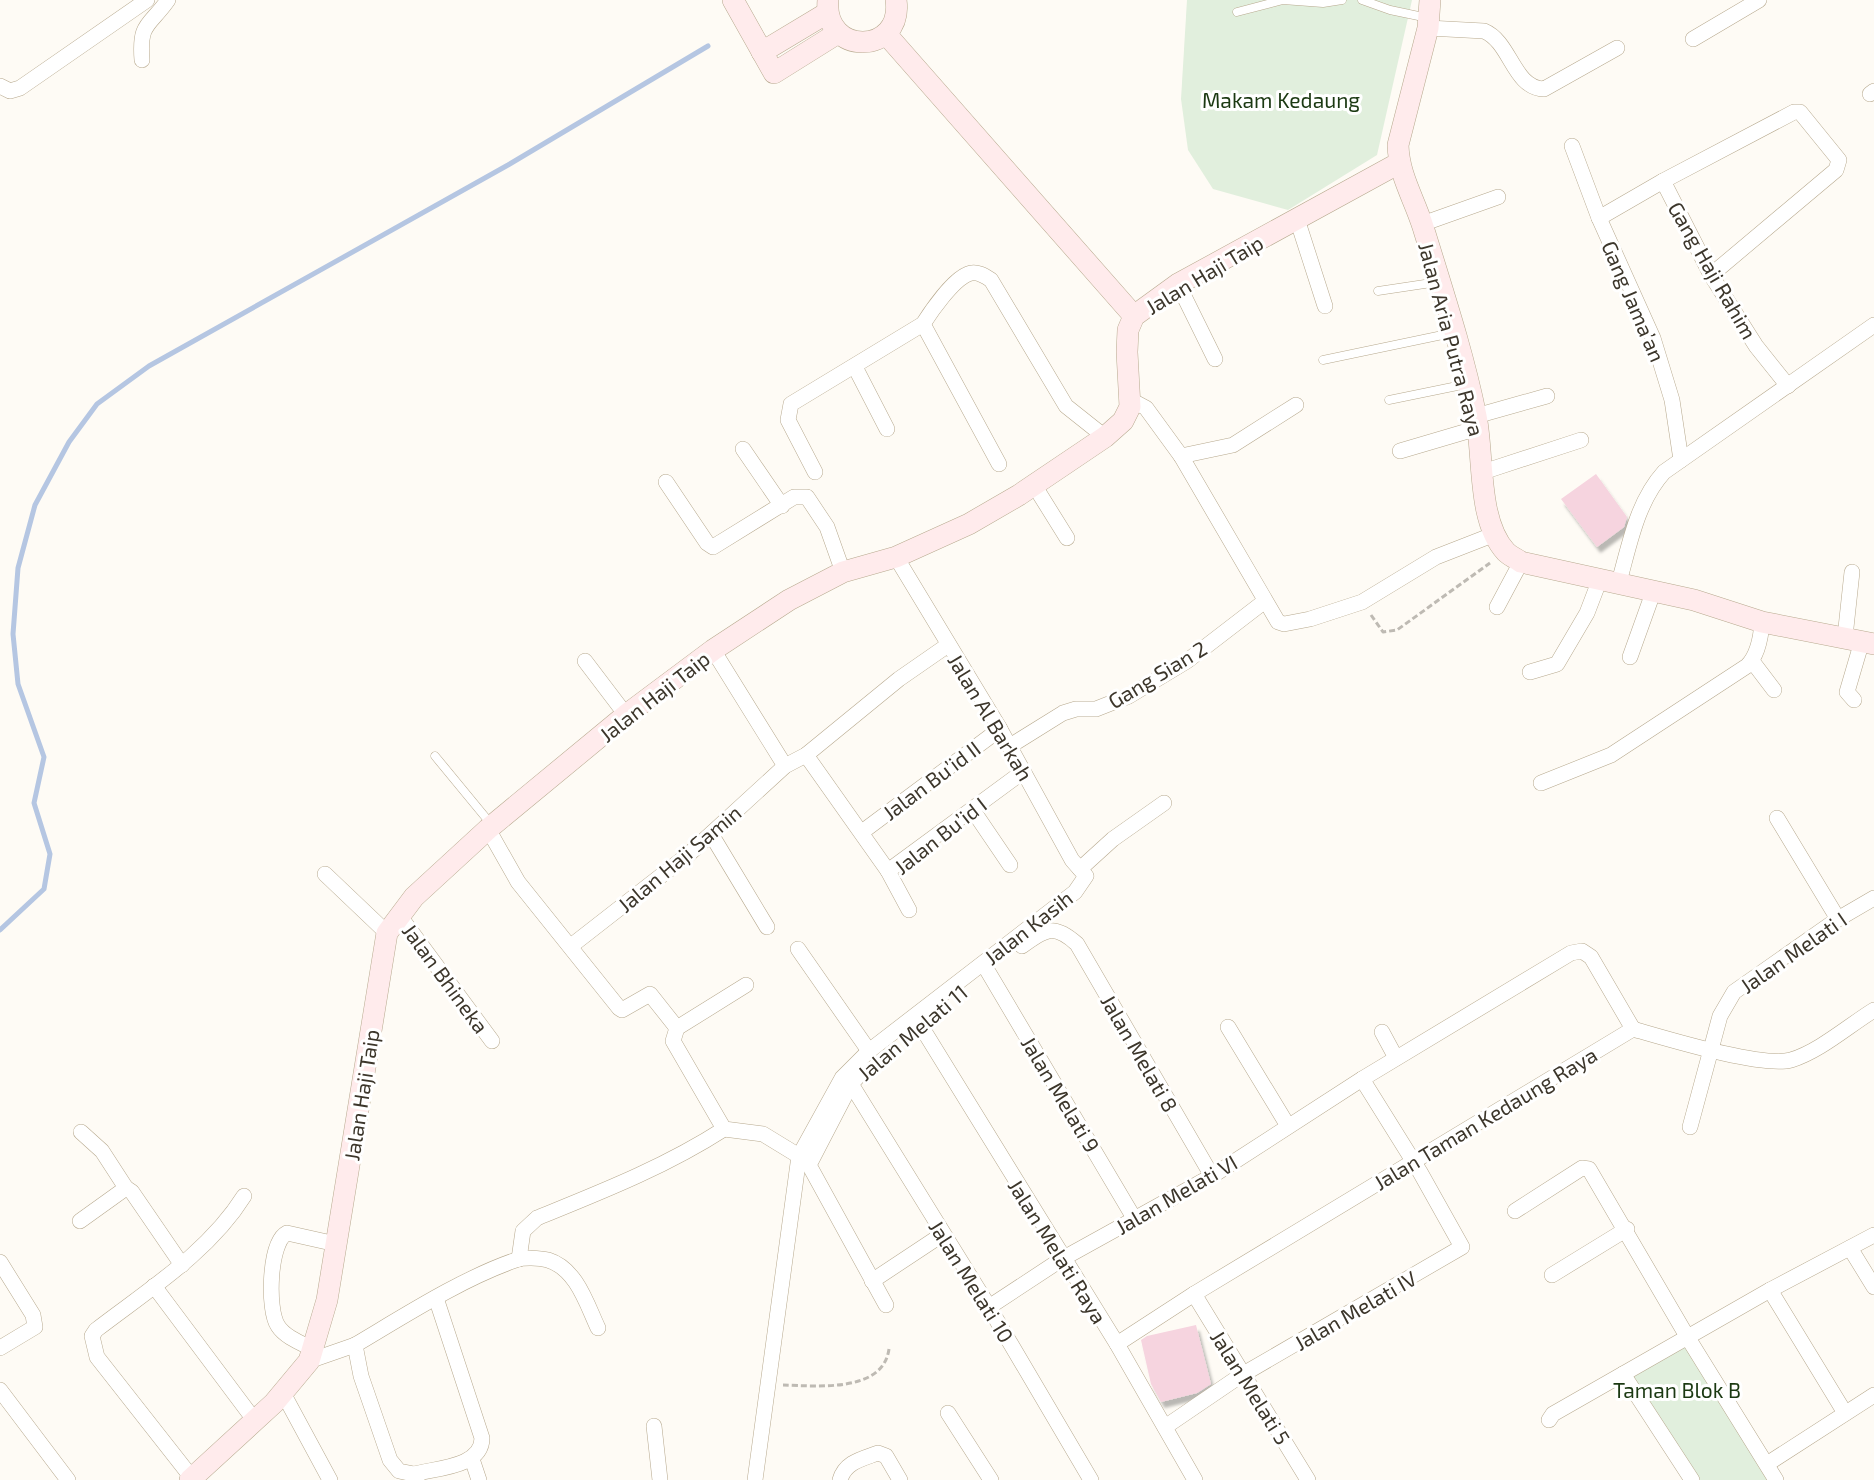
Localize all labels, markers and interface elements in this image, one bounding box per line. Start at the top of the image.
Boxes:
park label: Makam Kedaung [1202,87,1360,112]
street label: Gang Haji Rahim [1663,197,1762,344]
street label: Jalan Haji Taip [1141,229,1268,320]
street label: Gang Jama’an [1597,237,1671,365]
street label: Jalan Aria Putra Raya [1414,239,1490,439]
street label: Gang Sian 2 [1103,635,1211,713]
street label: Jalan Haji Taip [594,645,715,747]
street label: Jalan Al Barkah [943,649,1039,785]
street label: Jalan Bu’id II [877,735,985,825]
street label: Jalan Bu’id I [889,791,991,879]
street label: Jalan Haji Samin [612,799,746,918]
street label: Jalan Kasih [979,885,1077,969]
street label: Jalan Melati I [1735,906,1851,998]
street label: Jalan Bhineka [398,918,494,1038]
street label: Jalan Melati 11 [852,979,972,1085]
street label: Jalan Melati 8 [1096,990,1184,1116]
street label: Jalan Haji Taip [338,1028,385,1163]
street label: Jalan Melati 9 [1017,1032,1105,1156]
street label: Jalan Taman Kedaung Raya [1369,1041,1601,1195]
street label: Jalan Melati VI [1111,1149,1241,1239]
street label: Jalan Melati Raya [1003,1174,1113,1328]
street label: Jalan Melati 10 [924,1215,1020,1347]
street label: Jalan Melati IV [1289,1265,1421,1355]
street label: Jalan Melati 5 [1206,1325,1296,1449]
park label: Taman Blok B [1613,1377,1741,1402]

